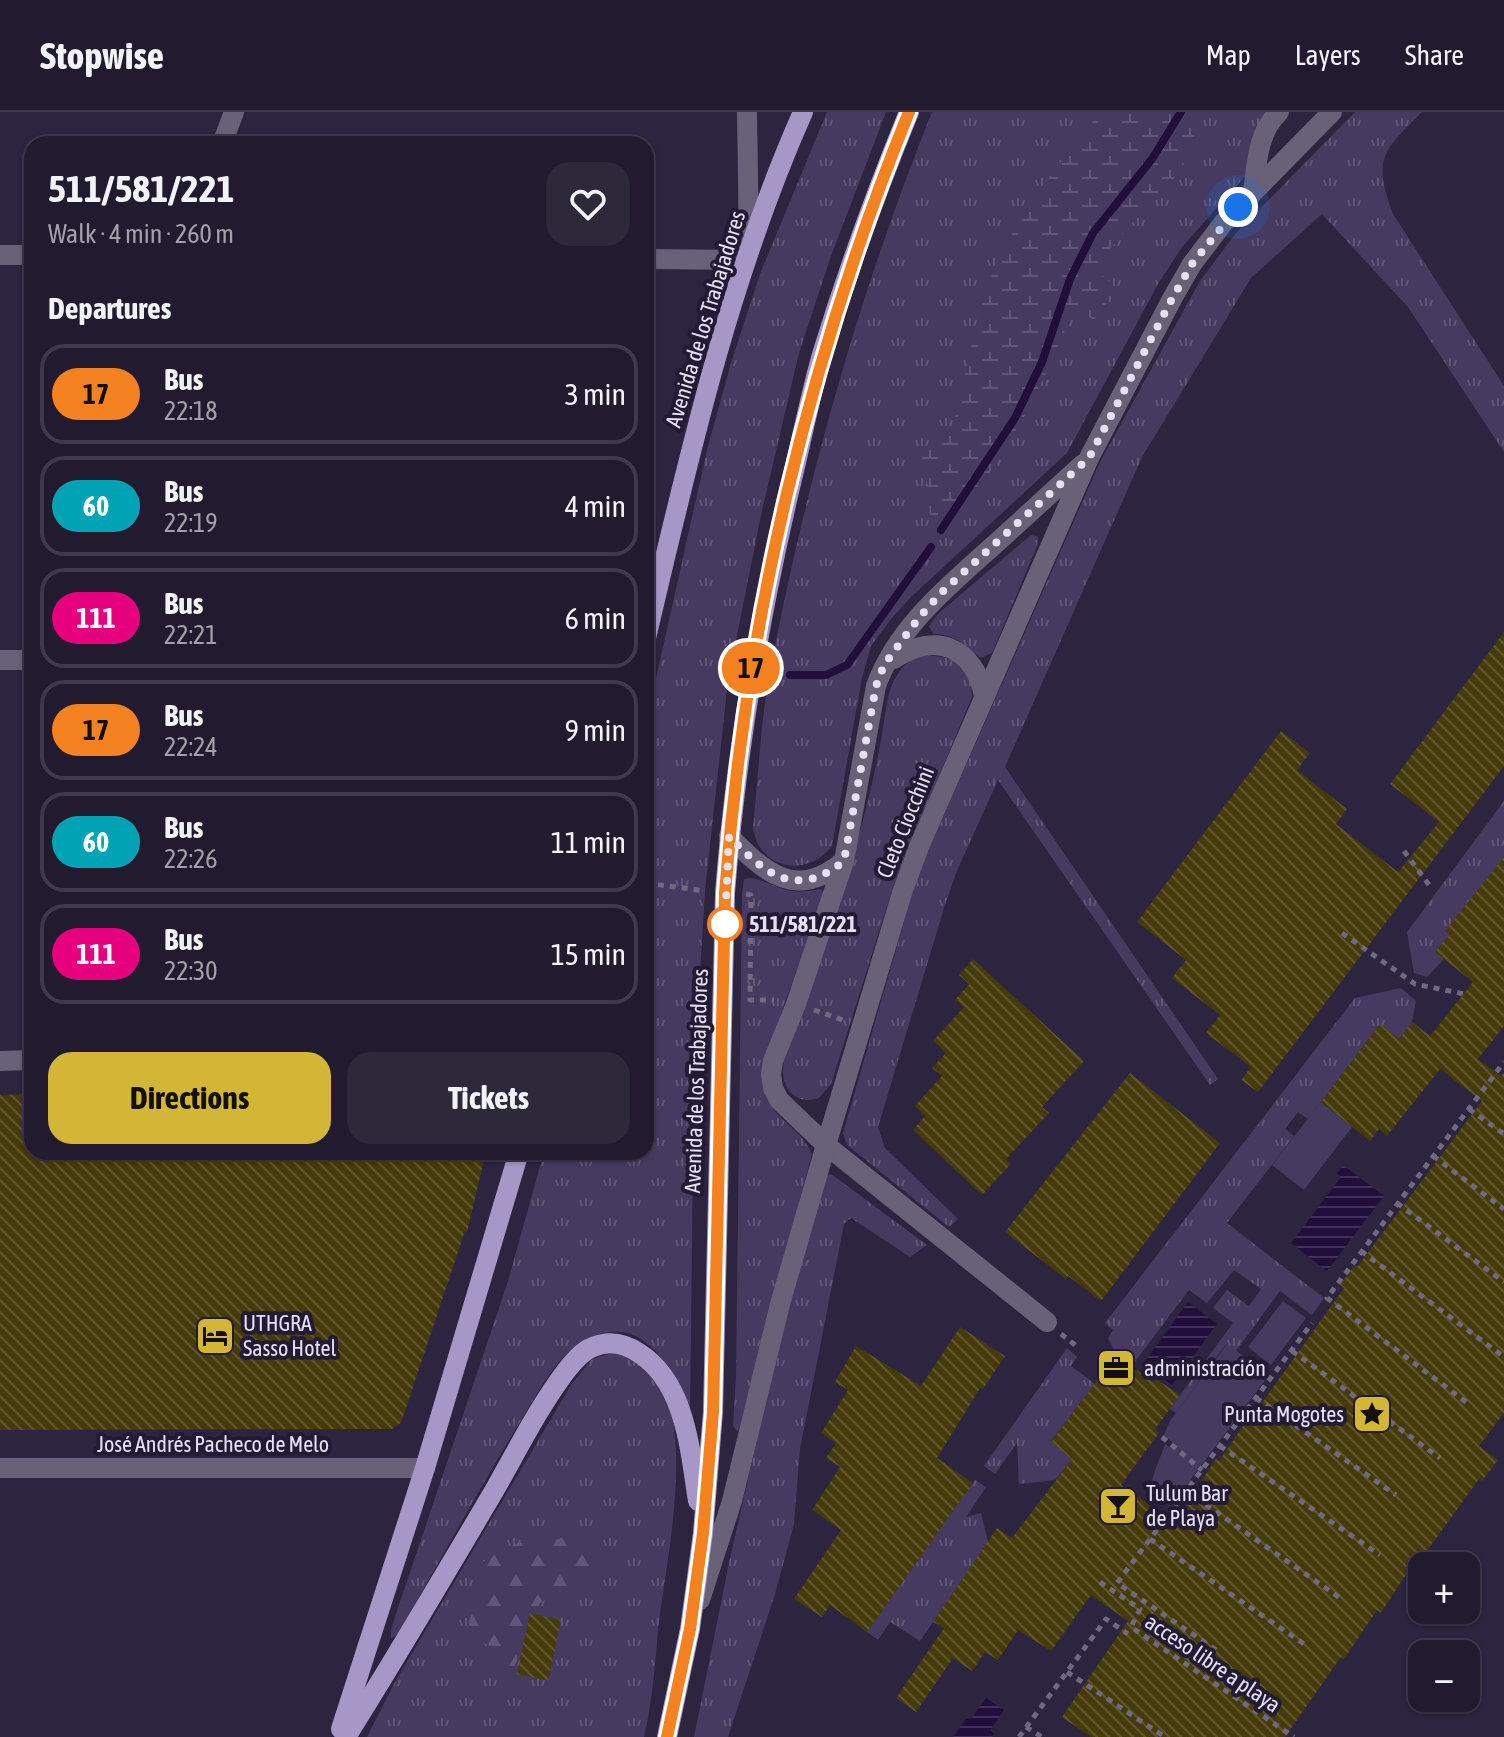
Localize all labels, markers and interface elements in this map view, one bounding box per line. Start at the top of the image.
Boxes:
text: Stopwise [40,34,164,77]
text: Map [1206,39,1251,71]
text: Layers [1295,39,1361,71]
text: Share [1405,39,1464,71]
button: heart [546,162,630,246]
text: 511/581/221 [48,167,234,210]
your location [1218,187,1258,227]
street label: Avenida de los Trabajadores [660,208,750,430]
text: Walk · 4 min · 260 m [48,219,234,249]
text: Departures [48,291,171,325]
text: Bus [164,362,203,396]
text: 3 min [565,377,626,411]
text: 17 [83,378,109,410]
text: 22:18 [164,396,218,426]
text: Bus [164,474,203,508]
text: 4 min [565,489,626,523]
text: 60 [83,490,109,522]
text: 22:19 [164,508,218,538]
text: Bus [164,586,203,620]
text: 6 min [565,601,626,635]
text: 111 [76,602,116,634]
text: 22:21 [164,620,218,650]
line badge: 17 [715,642,787,694]
text: 17 [738,652,764,684]
text: Bus [164,698,203,732]
text: 9 min [565,713,626,747]
text: 17 [83,714,109,746]
text: 22:24 [164,732,218,762]
street label: Cleto Ciocchini [871,762,939,882]
text: Bus [164,810,203,844]
text: 11 min [551,825,626,859]
text: 60 [83,826,109,858]
text: 22:26 [164,844,218,874]
marker: 511/581/221 [708,907,742,941]
place label: 511/581/221 [749,911,857,937]
text: Bus [164,922,203,956]
text: 15 min [551,937,626,971]
text: 111 [76,938,116,970]
text: 22:30 [164,956,218,986]
street label: Avenida de los Trabajadores [679,968,713,1194]
button: Directions [48,1052,331,1144]
button: Tickets [347,1052,630,1144]
place label: UTHGRA Sasso Hotel [243,1310,337,1361]
hotel icon: UTHGRA Sasso Hotel [194,1315,236,1357]
office icon: administración [1095,1347,1137,1389]
place label: administración [1144,1355,1266,1381]
place icon: Punta Mogotes [1351,1393,1393,1435]
place label: Punta Mogotes [1224,1401,1344,1427]
street label: José Andrés Pacheco de Melo [97,1431,329,1457]
place label: Tulum Bar de Playa [1146,1480,1228,1531]
bar icon: Tulum Bar de Playa [1097,1485,1139,1527]
map controls [1408,1552,1480,1712]
button: + [1408,1552,1480,1624]
street label: acceso libre a playa [1141,1608,1285,1718]
button: − [1408,1640,1480,1712]

